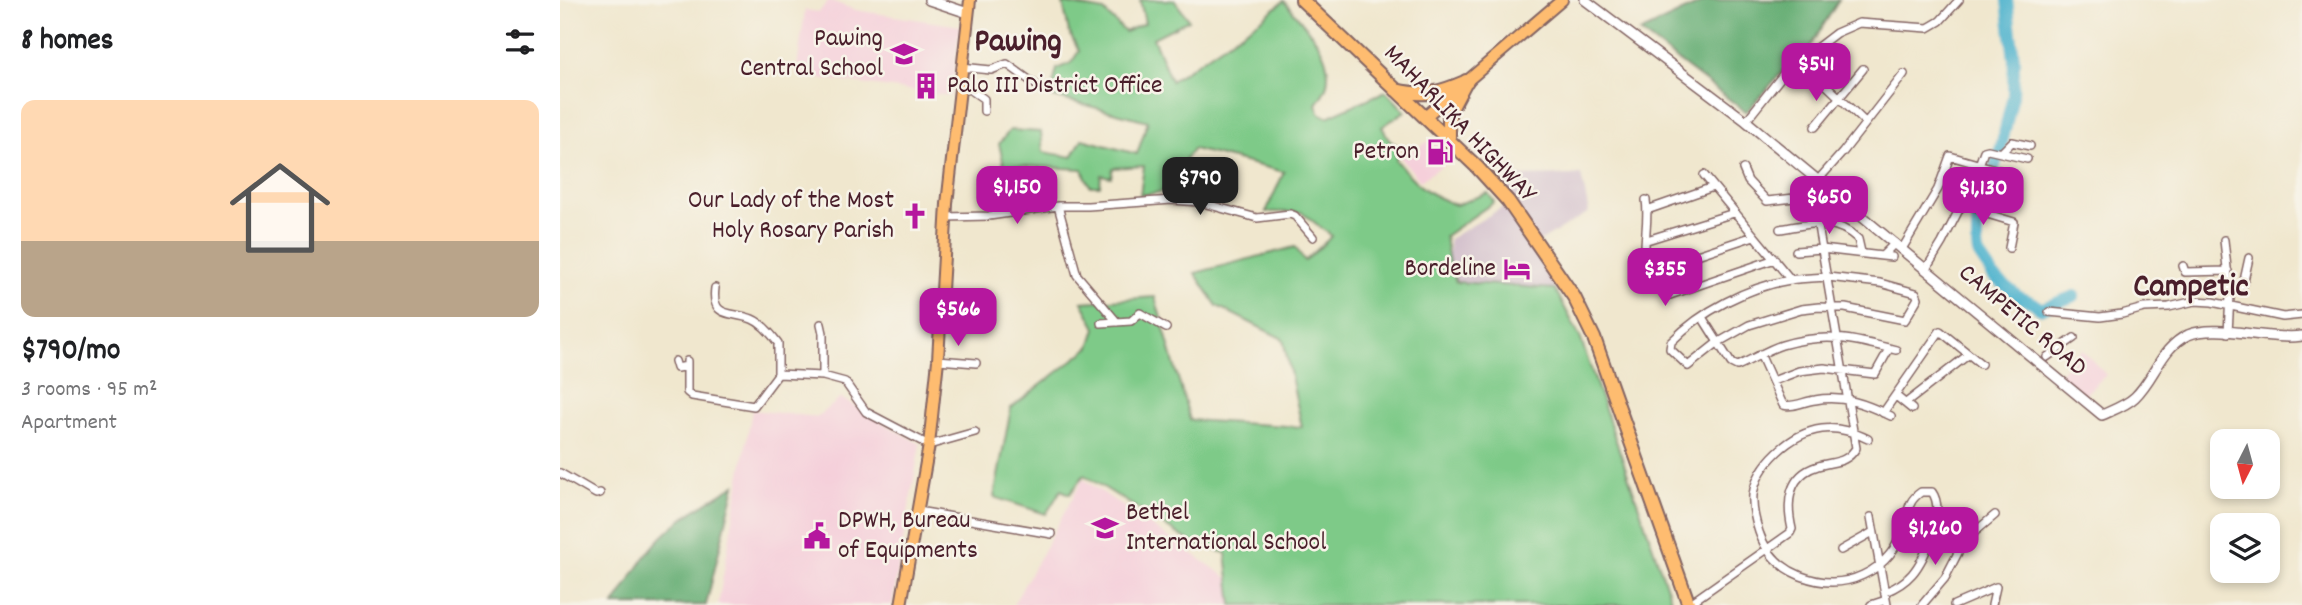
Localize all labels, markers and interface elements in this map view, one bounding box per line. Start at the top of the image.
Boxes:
district label: Pawing [974,20,1062,67]
text: 8 homes [21,21,113,64]
place label: Pawing Central School [740,21,883,88]
icon: filters [501,23,539,61]
street label: MAHARLIKA HIGHWAY [1374,37,1545,212]
school or university icon: Pawing Central School [889,39,919,69]
pin: $541 [1775,43,1857,103]
text: $541 [1798,49,1834,82]
place label: Palo III District Office [947,68,1162,105]
building icon: Palo III District Office [911,71,941,101]
place label: Petron [1353,134,1419,171]
fuel station icon: Petron [1425,137,1455,167]
icon: home [217,145,343,271]
pin: $790 [1159,158,1241,217]
text: $790 [1178,163,1222,196]
pin: $1,150 [960,166,1074,226]
pin: $1,130 [1926,168,2040,227]
text: $1,150 [992,172,1042,205]
text: $1,130 [1959,173,2007,206]
pin: $650 [1788,176,1870,236]
text: $650 [1806,182,1852,215]
place label: Our Lady of the Most Holy Rosary Parish [688,183,894,250]
church icon: Our Lady of the Most Holy Rosary Parish [900,201,930,231]
pin: $355 [1624,248,1706,308]
place label: Bordeline [1404,251,1496,288]
hotel icon: Bordeline [1502,254,1532,284]
text: $355 [1643,254,1687,287]
street label: CAMPETIC ROAD [1949,256,2095,386]
district label: Campetic [2133,265,2249,312]
pin: $566 [917,288,999,348]
text: $566 [936,294,980,327]
text: $790/mo [21,331,120,374]
text: 3 rooms · 95 m² [21,374,157,407]
text: Apartment [21,407,117,440]
north arrow [2210,429,2280,499]
map controls [2210,429,2280,583]
place label: Bethel International School [1126,495,1326,562]
place label: DPWH, Bureau of Equipments [838,503,978,570]
pin: $1,260 [1878,508,1992,567]
school or university icon: Bethel International School [1090,513,1120,543]
text: $1,260 [1908,513,1962,546]
button: layers [2210,513,2280,583]
public building icon: DPWH, Bureau of Equipments [802,521,832,551]

